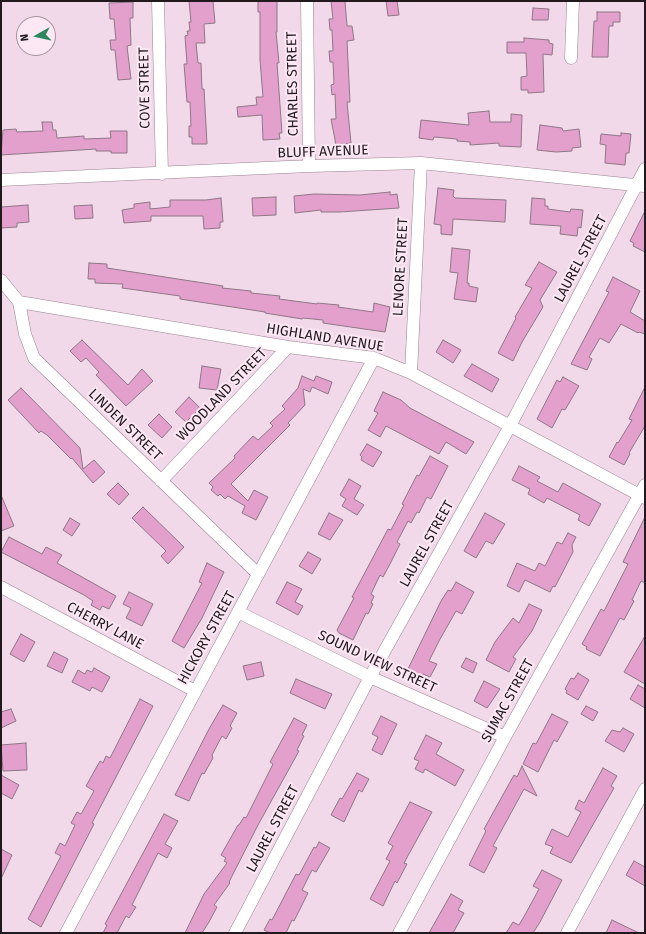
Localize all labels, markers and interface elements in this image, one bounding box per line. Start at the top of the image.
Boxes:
north arrow [16,16,56,56]
street label: CHARLES STREET [284,31,302,137]
text: N [18,33,32,42]
street label: COVE STREET [136,47,154,129]
street label: BLUFF AVENUE [277,142,369,162]
street label: LAUREL STREET [551,213,611,305]
street label: LENORE STREET [390,217,412,317]
street label: HIGHLAND AVENUE [265,320,385,356]
street label: WOODLAND STREET [173,345,271,445]
street label: LINDEN STREET [85,386,165,464]
street label: LAUREL STREET [396,498,458,590]
street label: HICKORY STREET [174,588,240,688]
street label: CHERRY LANE [64,599,146,653]
street label: SOUND VIEW STREET [315,627,439,697]
street label: SUMAC STREET [478,656,538,746]
street label: LAUREL STREET [243,783,303,875]

